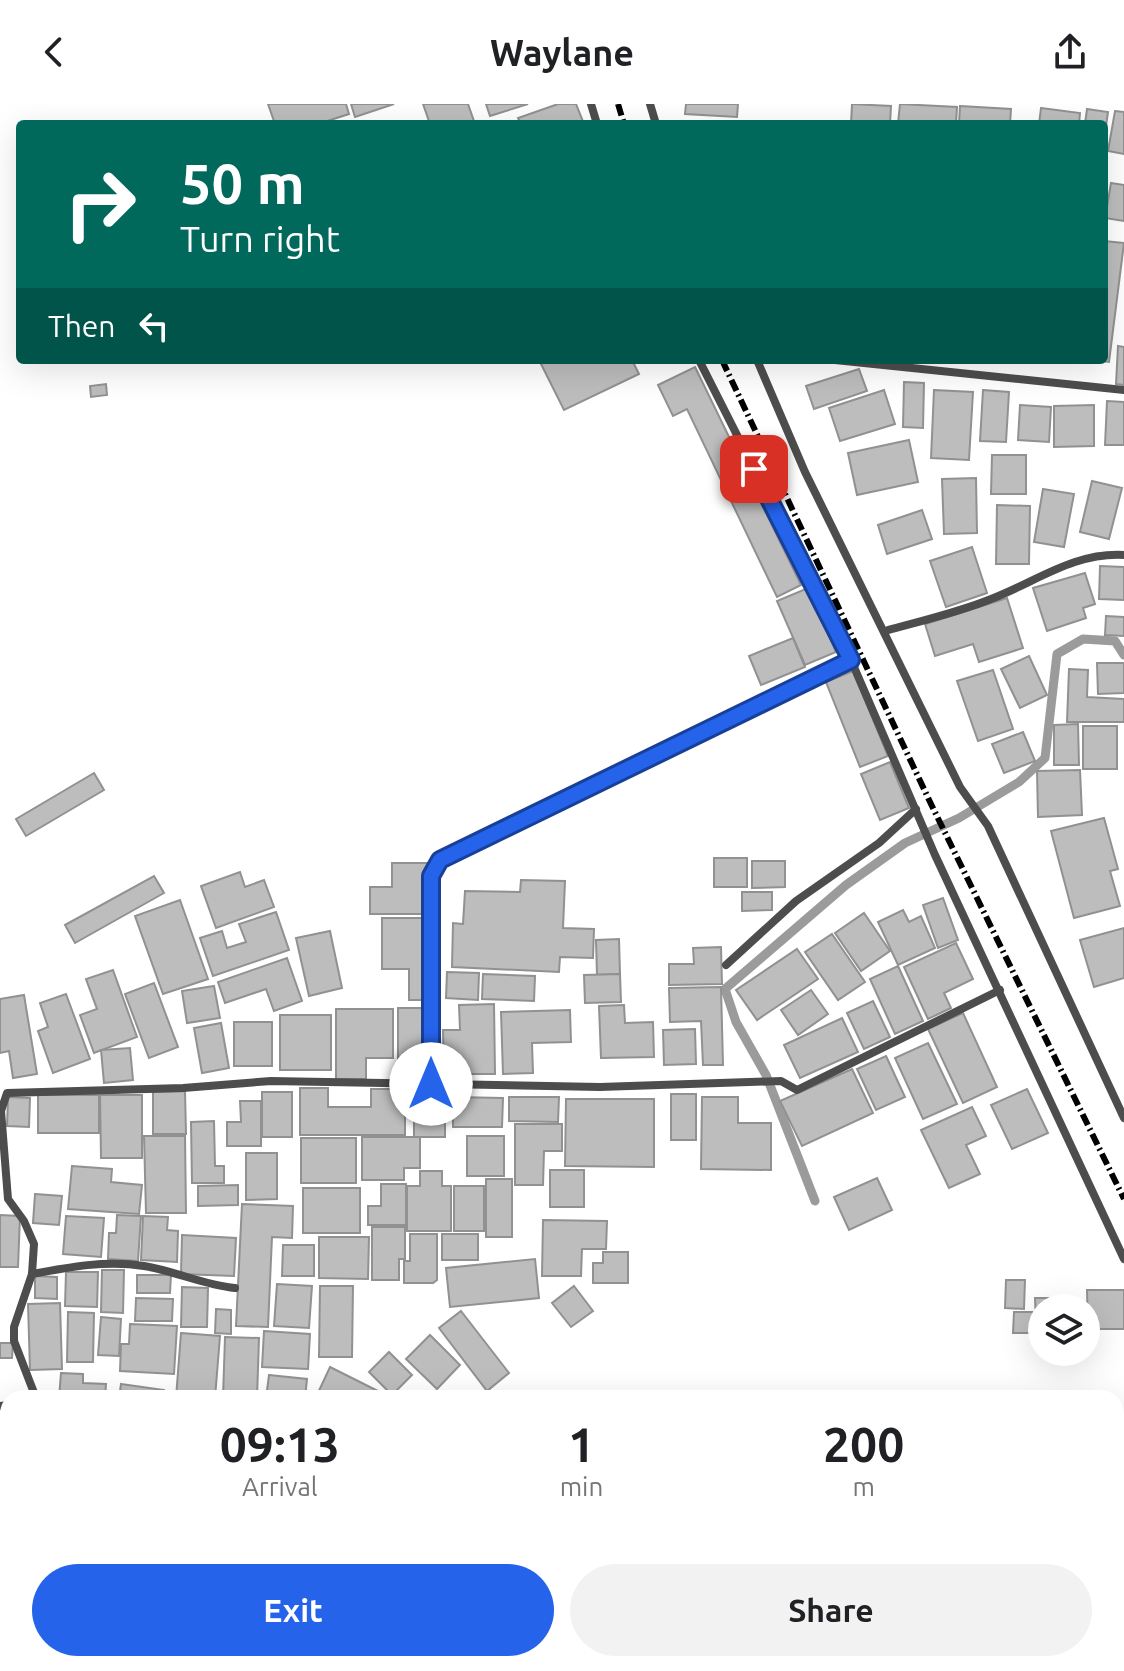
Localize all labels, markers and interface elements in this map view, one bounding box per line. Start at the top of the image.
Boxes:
icon: back [32,30,76,74]
icon: share [1048,30,1092,74]
text: Waylane [490,32,634,73]
icon: right [48,152,152,256]
text: 50 m [180,152,305,215]
text: Turn right [180,218,340,259]
icon: left [132,304,176,348]
text: Then [48,309,116,343]
pin [720,435,788,503]
icon: arrive [732,447,776,491]
position arrow [389,1042,473,1126]
map controls [1028,1294,1100,1366]
button: layers [1028,1294,1100,1366]
text: 09:13 [220,1417,340,1471]
text: 1 [568,1417,595,1471]
text: 200 [823,1417,904,1471]
text: Arrival [242,1472,318,1501]
text: min [560,1472,603,1501]
text: m [852,1472,875,1501]
button: Exit [32,1564,554,1656]
button: Share [570,1564,1092,1656]

